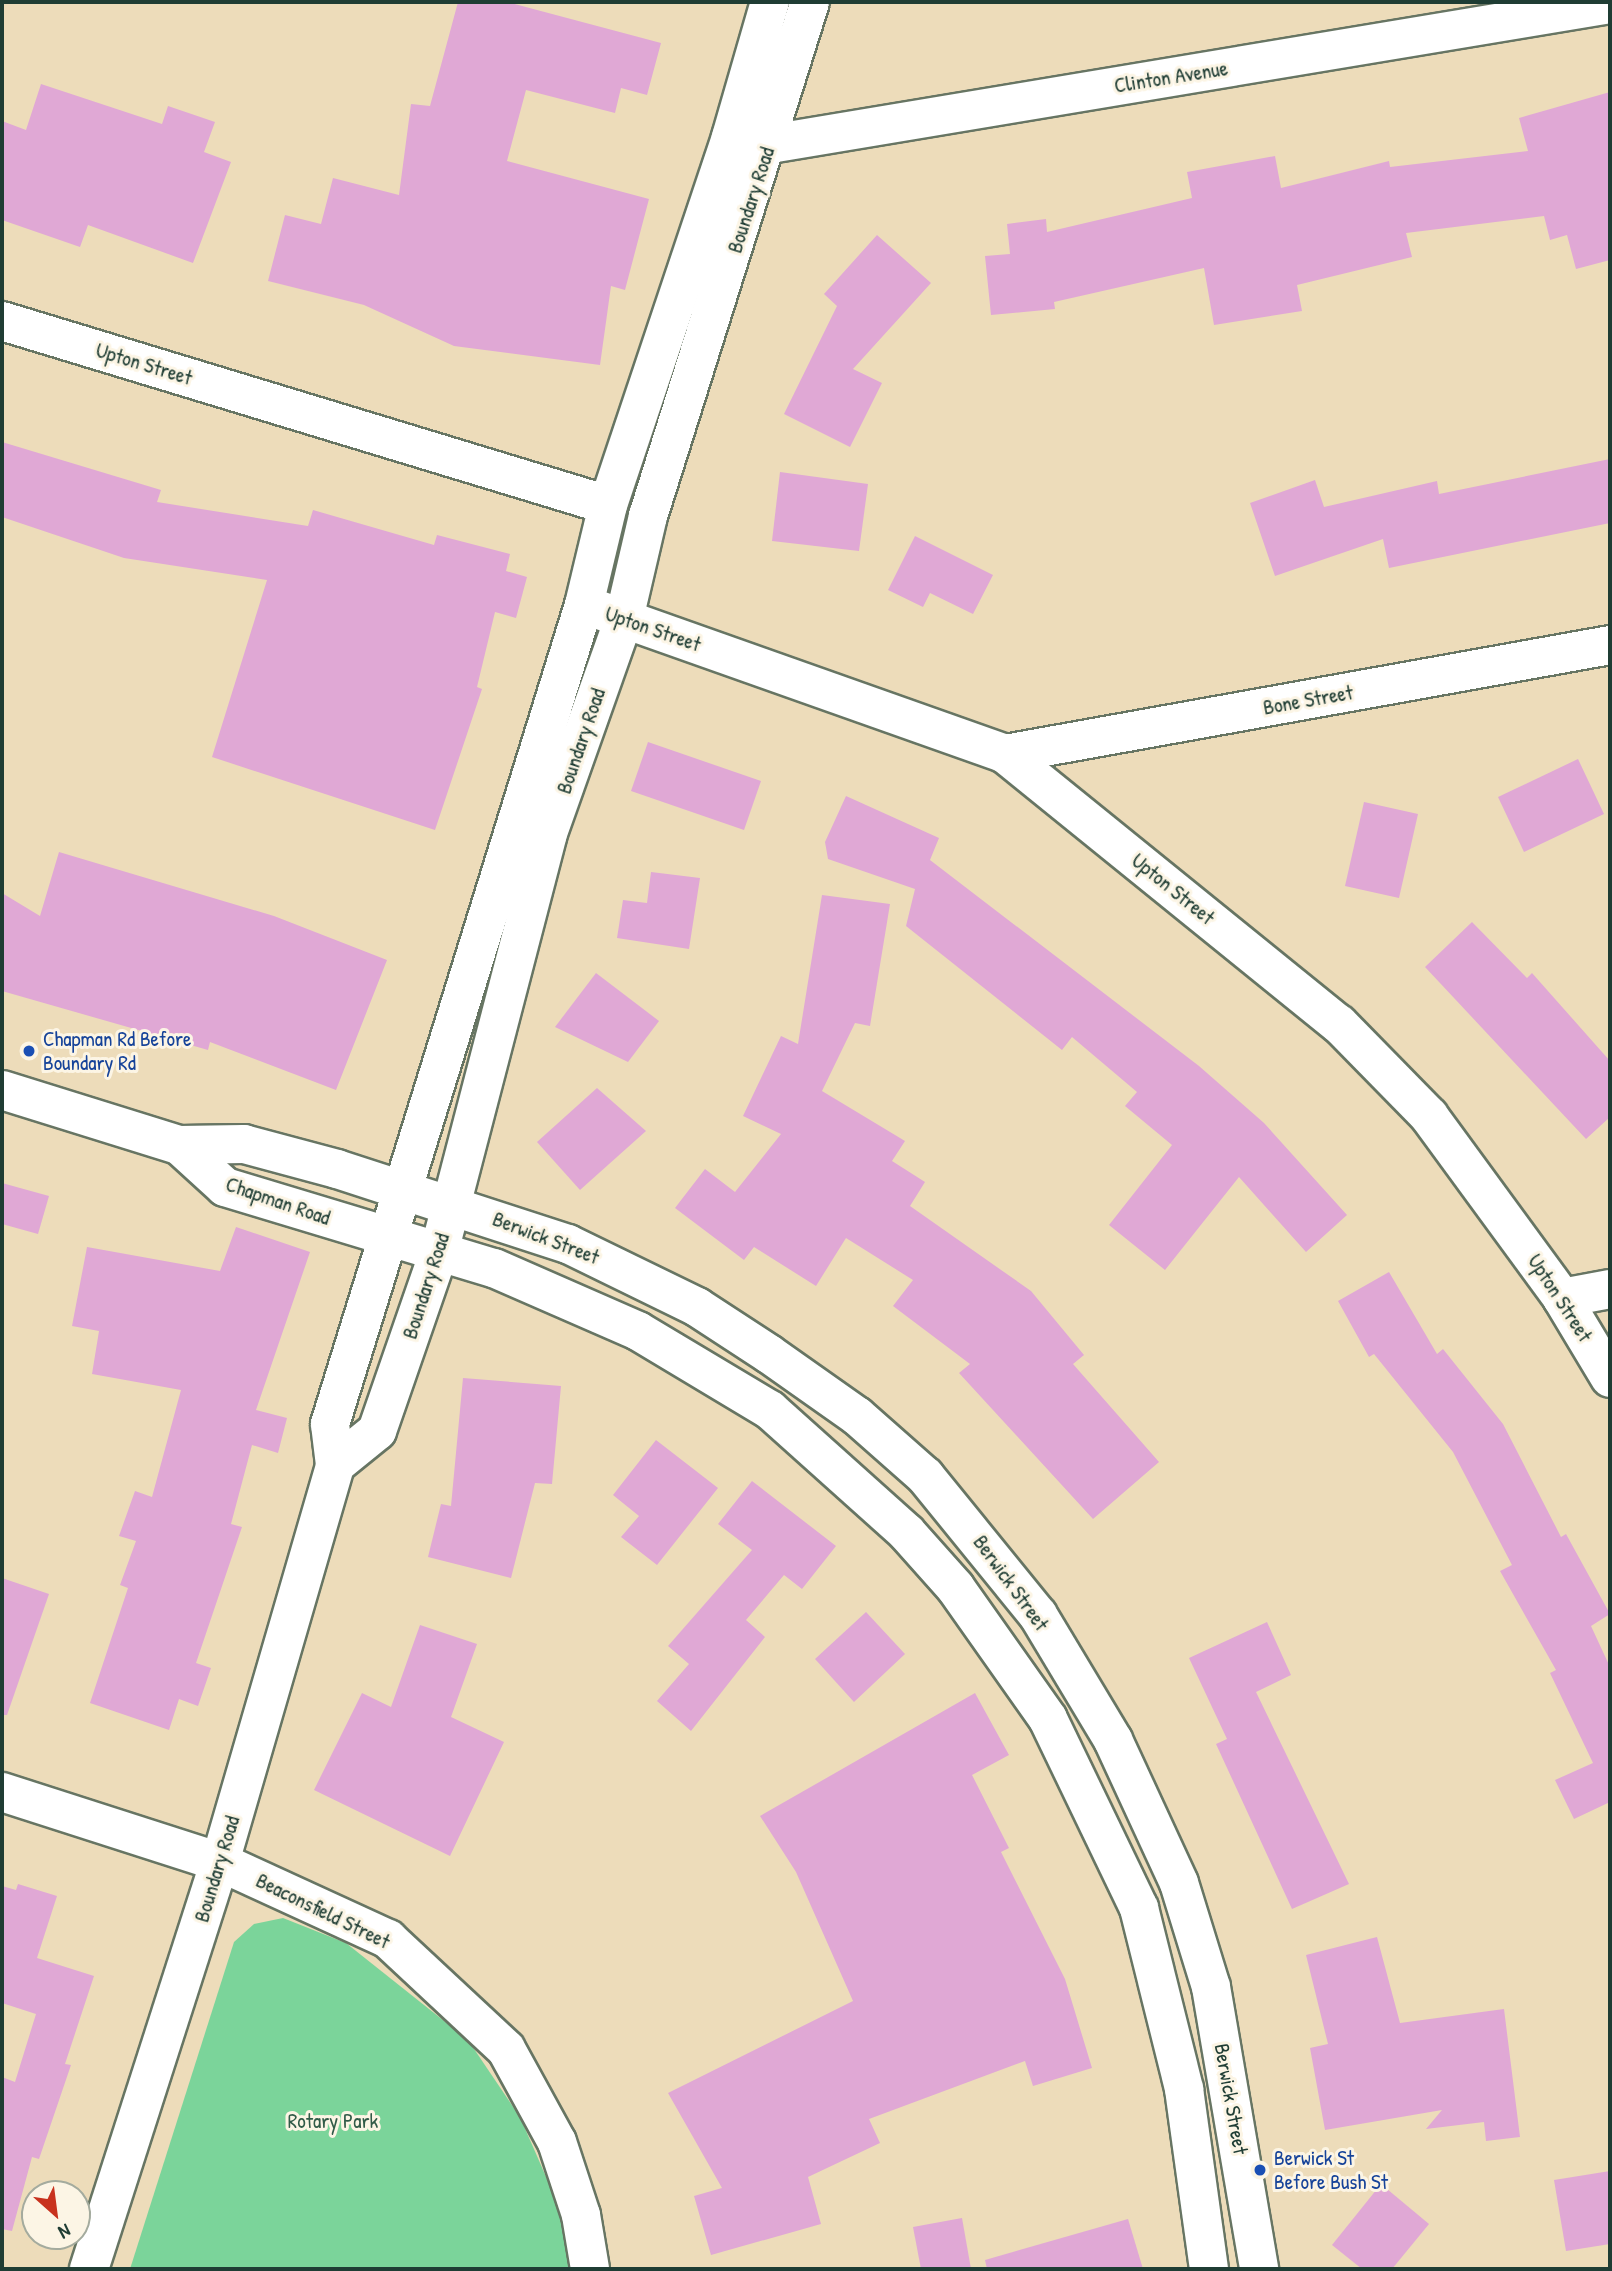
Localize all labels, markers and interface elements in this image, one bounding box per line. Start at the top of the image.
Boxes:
street label: Clinton Avenue [1112,56,1230,98]
street label: Boundary Road [722,144,780,256]
street label: Upton Street [93,337,195,391]
street label: Upton Street [602,601,704,657]
street label: Bone Street [1261,680,1355,720]
street label: Boundary Road [551,685,611,797]
street label: Upton Street [1126,848,1220,930]
place label: Chapman Rd Before Boundary Rd [43,1026,191,1076]
marker: Chapman Rd Before Boundary Rd [21,1043,37,1059]
street label: Chapman Road [222,1171,334,1231]
street label: Berwick Street [489,1206,603,1270]
street label: Boundary Road [397,1230,455,1342]
street label: Upton Street [1522,1249,1598,1347]
street label: Berwick Street [968,1530,1054,1636]
street label: Boundary Road [189,1813,245,1925]
street label: Beaconsfield Street [252,1868,394,1954]
street label: Berwick Street [1209,2042,1253,2156]
park label: Rotary Park [288,2108,378,2134]
place label: Berwick St Before Bush St [1274,2145,1388,2195]
marker: Berwick St Before Bush St [1252,2162,1268,2178]
north arrow [21,2180,91,2250]
text: N [54,2218,75,2246]

